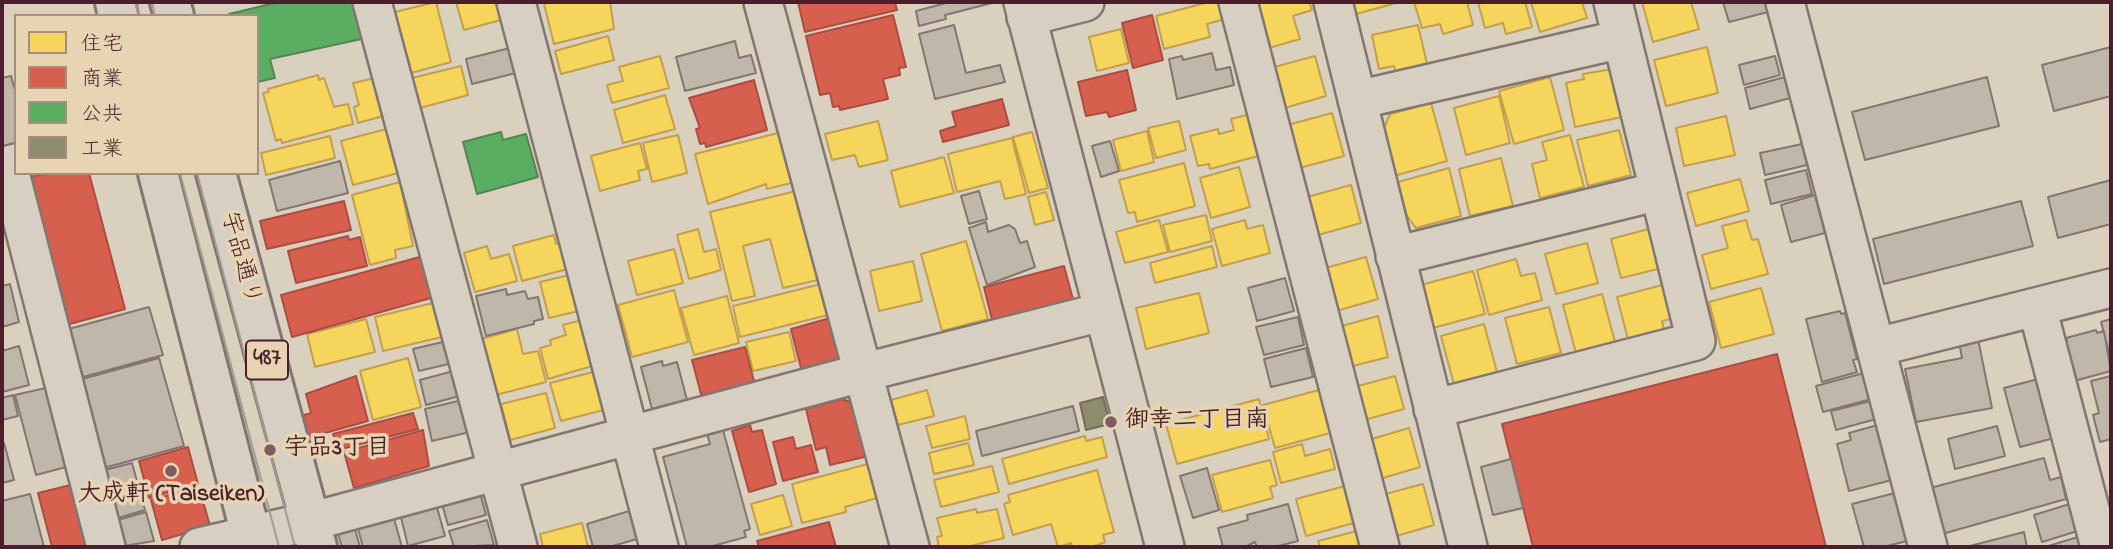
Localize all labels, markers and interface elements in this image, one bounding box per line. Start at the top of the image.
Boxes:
legend [14,14,259,175]
text: 住宅 [81,30,123,60]
text: 商業 [81,65,123,95]
text: 公共 [81,100,123,130]
text: 工業 [81,135,123,165]
street label: 宇品通り [213,209,265,309]
road number: 487 [246,340,288,380]
place label: 御幸二丁目南 [1125,408,1269,436]
marker: 御幸二丁目南 [1103,414,1119,430]
place label: 宇品3丁目 [284,436,390,464]
marker: 宇品3丁目 [262,442,278,458]
marker: 大成軒 (Taiseiken) [163,463,179,479]
place label: 大成軒 (Taiseiken) [78,482,264,510]

